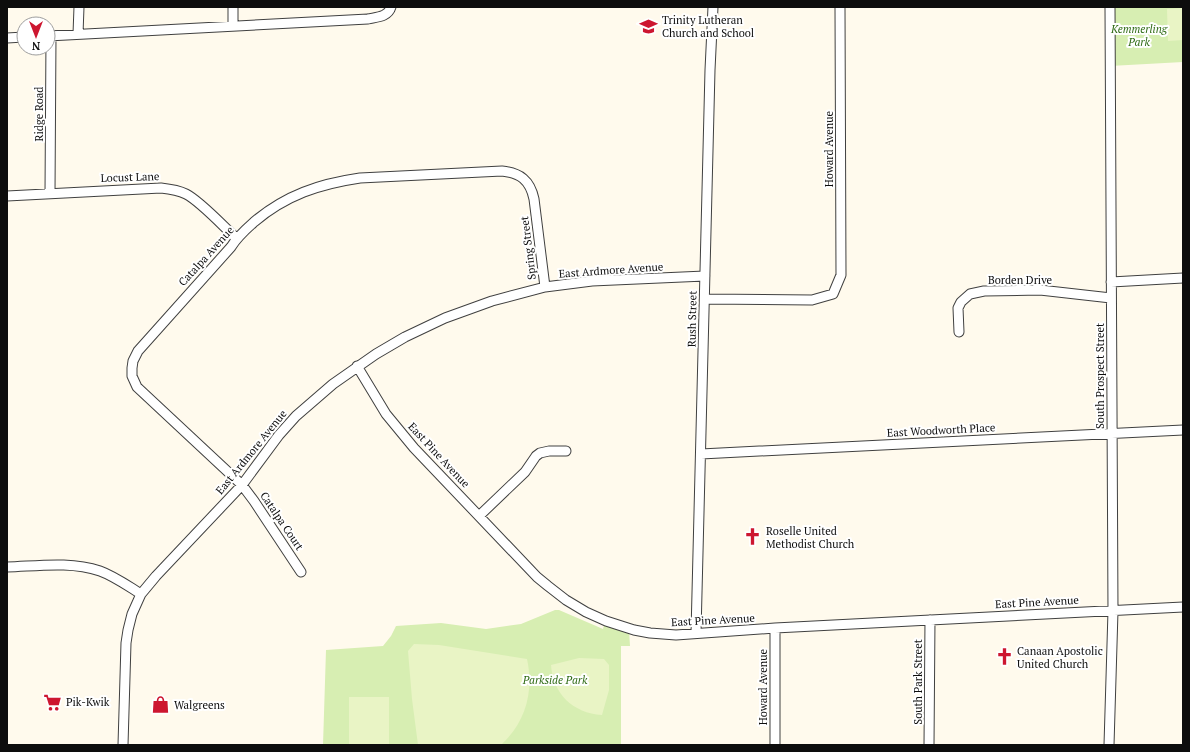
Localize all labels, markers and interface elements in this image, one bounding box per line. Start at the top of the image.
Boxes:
place label: Trinity Lutheran Church and School [662,13,754,40]
north arrow [16,16,56,56]
school or university icon: Trinity Lutheran Church and School [639,16,659,36]
park label: Kemmerling Park [1110,22,1168,49]
text: N [31,39,40,53]
street label: Ridge Road [32,87,46,141]
street label: Howard Avenue [822,110,836,187]
street label: Locust Lane [100,169,160,185]
street label: Spring Street [517,215,539,281]
street label: Catalpa Avenue [175,223,237,289]
street label: East Ardmore Avenue [558,259,664,281]
street label: Borden Drive [988,273,1053,287]
street label: Rush Street [685,291,699,347]
street label: South Prospect Street [1093,323,1107,429]
street label: East Ardmore Avenue [213,406,290,497]
street label: East Pine Avenue [405,420,473,491]
street label: East Woodworth Place [886,420,996,440]
street label: Catalpa Court [257,489,307,553]
place label: Roselle United Methodist Church [766,524,855,551]
church icon: Roselle United Methodist Church [743,527,763,547]
street label: East Pine Avenue [995,593,1080,611]
street label: East Pine Avenue [671,611,756,629]
street label: South Park Street [911,639,925,725]
place label: Canaan Apostolic United Church [1017,644,1103,671]
church icon: Canaan Apostolic United Church [994,647,1014,667]
street label: Howard Avenue [756,648,770,725]
park label: Parkside Park [522,673,588,687]
supermarket icon: Pik-Kwik [43,692,63,712]
place label: Pik-Kwik [66,695,110,709]
shop icon: Walgreens [151,695,171,715]
place label: Walgreens [174,698,225,712]

